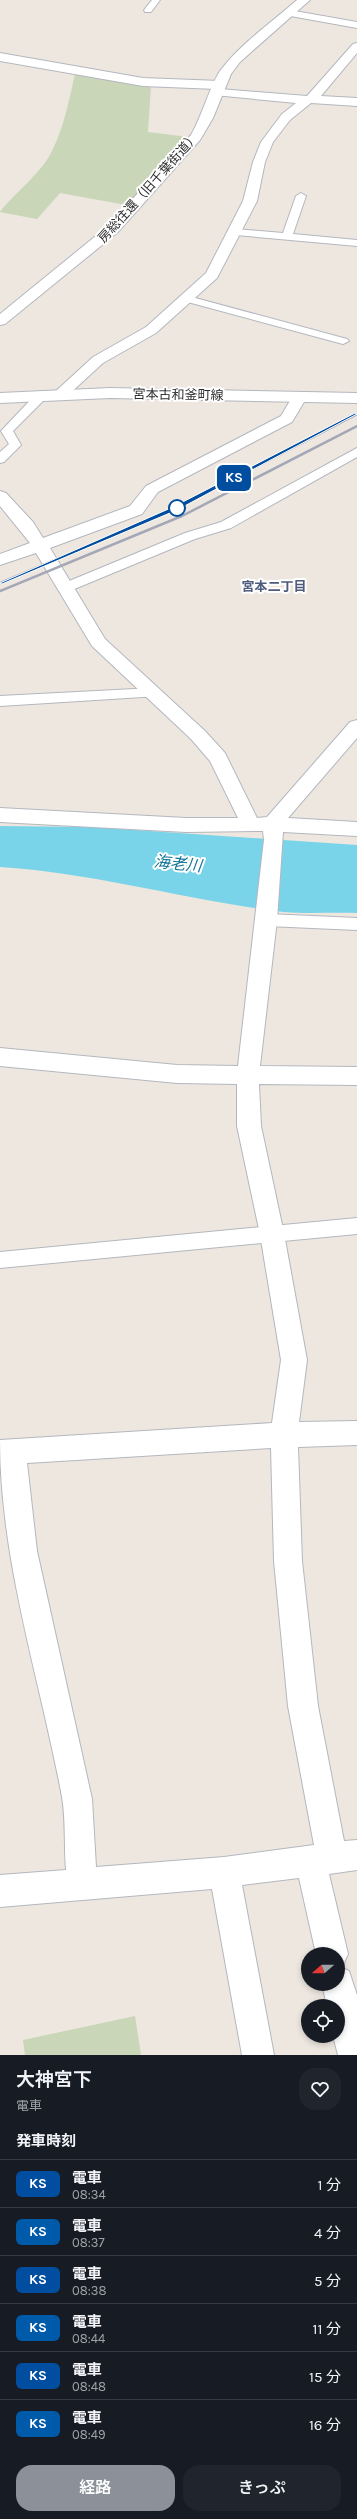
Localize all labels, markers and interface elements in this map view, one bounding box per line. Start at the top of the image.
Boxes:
street label: 房総往還（旧千葉街道） [95,129,202,245]
street label: 宮本古和釜町線 [132,386,224,403]
line badge: KS [216,465,252,491]
text: KS [225,469,243,486]
unlabelled marker [168,499,186,517]
district label: 宮本二丁目 [241,579,307,594]
water label: 海老川 [153,852,205,876]
north arrow [301,1947,345,1991]
map controls [301,1947,345,2043]
button: locate [301,1999,345,2043]
button: heart [299,2068,341,2110]
text: 大神宮下 [16,2069,92,2091]
text: 電車 [16,2098,42,2113]
text: 発車時刻 [16,2132,76,2150]
text: 電車 [72,2169,102,2187]
text: KS [29,2175,47,2192]
text: 1 分 [317,2176,341,2194]
text: 08:34 [72,2187,106,2202]
text: 電車 [72,2217,102,2235]
text: KS [29,2223,47,2240]
text: 4 分 [314,2224,341,2242]
text: 08:37 [72,2235,104,2250]
text: 電車 [72,2265,102,2283]
text: KS [29,2271,47,2288]
text: 5 分 [314,2272,341,2290]
text: 08:38 [72,2283,106,2298]
text: 電車 [72,2313,102,2331]
text: KS [29,2319,47,2336]
text: 11 分 [313,2320,341,2338]
text: 08:44 [72,2331,105,2346]
text: 電車 [72,2361,102,2379]
text: KS [29,2367,47,2384]
text: 15 分 [309,2368,341,2386]
text: 08:48 [72,2379,106,2394]
text: 電車 [72,2409,102,2427]
text: KS [29,2415,47,2432]
text: 16 分 [309,2416,341,2434]
text: 08:49 [72,2427,106,2442]
button: 経路 [16,2465,175,2511]
button: きっぷ [183,2465,341,2511]

